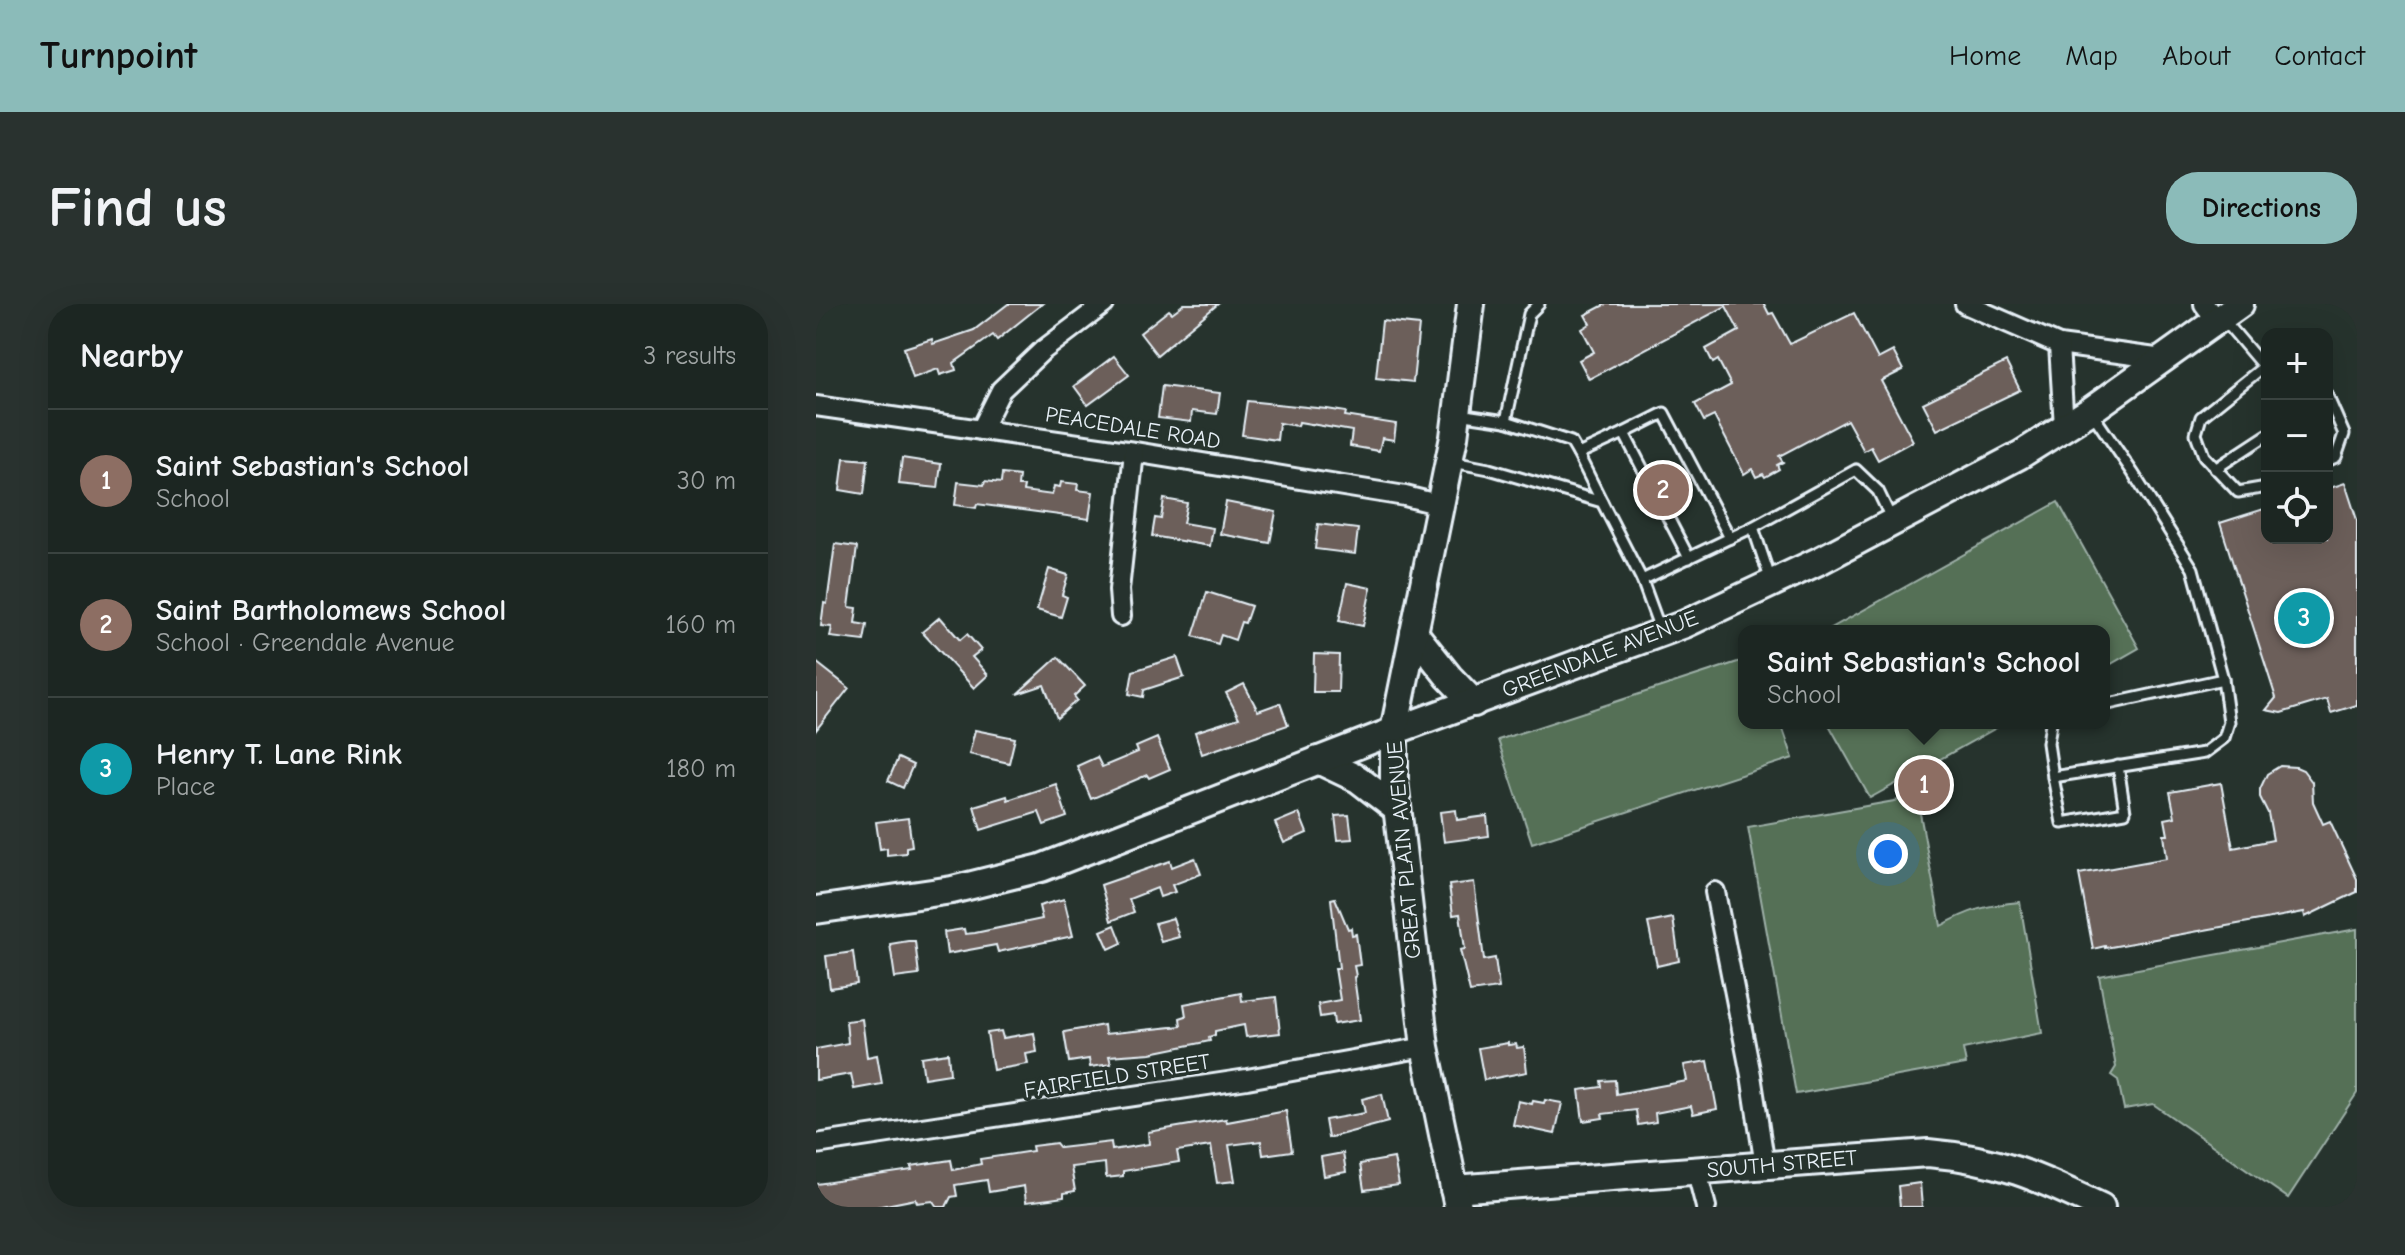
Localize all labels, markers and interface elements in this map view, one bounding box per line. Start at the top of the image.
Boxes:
text: Turnpoint [40,34,197,78]
text: Home [1949,40,2021,72]
text: Map [2065,40,2118,72]
text: About [2162,40,2230,72]
text: Contact [2274,40,2365,72]
button: Directions [2166,172,2357,244]
text: Find us [48,176,227,240]
map controls [2261,328,2333,544]
button: + [2261,328,2333,400]
text: Nearby [80,336,183,376]
text: 3 results [643,341,736,371]
button: − [2261,400,2333,472]
street label: PEACEDALE ROAD [1043,401,1223,455]
text: Saint Sebastian's School [156,449,469,484]
pin: 2 [1637,460,1689,520]
text: 1 [101,466,111,496]
text: 30 m [677,466,736,496]
button: locate [2261,472,2333,544]
text: School [156,484,230,514]
pin: 3 [2278,588,2330,648]
text: Saint Bartholomews School [156,593,506,628]
street label: GREENDALE AVENUE [1498,605,1702,703]
text: 2 [100,610,112,640]
text: 160 m [666,610,736,640]
popup [1738,625,2110,729]
text: School · Greendale Avenue [156,628,455,658]
text: Saint Sebastian's School [1767,645,2081,680]
text: School [1767,680,1841,710]
text: Henry T. Lane Rink [156,737,402,772]
street label: GREAT PLAIN AVENUE [1382,740,1426,960]
text: 3 [100,754,112,784]
text: 180 m [666,754,736,784]
pin: 1 [1898,755,1950,815]
text: Place [156,772,215,802]
your location [1868,834,1908,874]
street label: FAIRFIELD STREET [1022,1048,1213,1104]
street label: SOUTH STREET [1706,1144,1859,1184]

